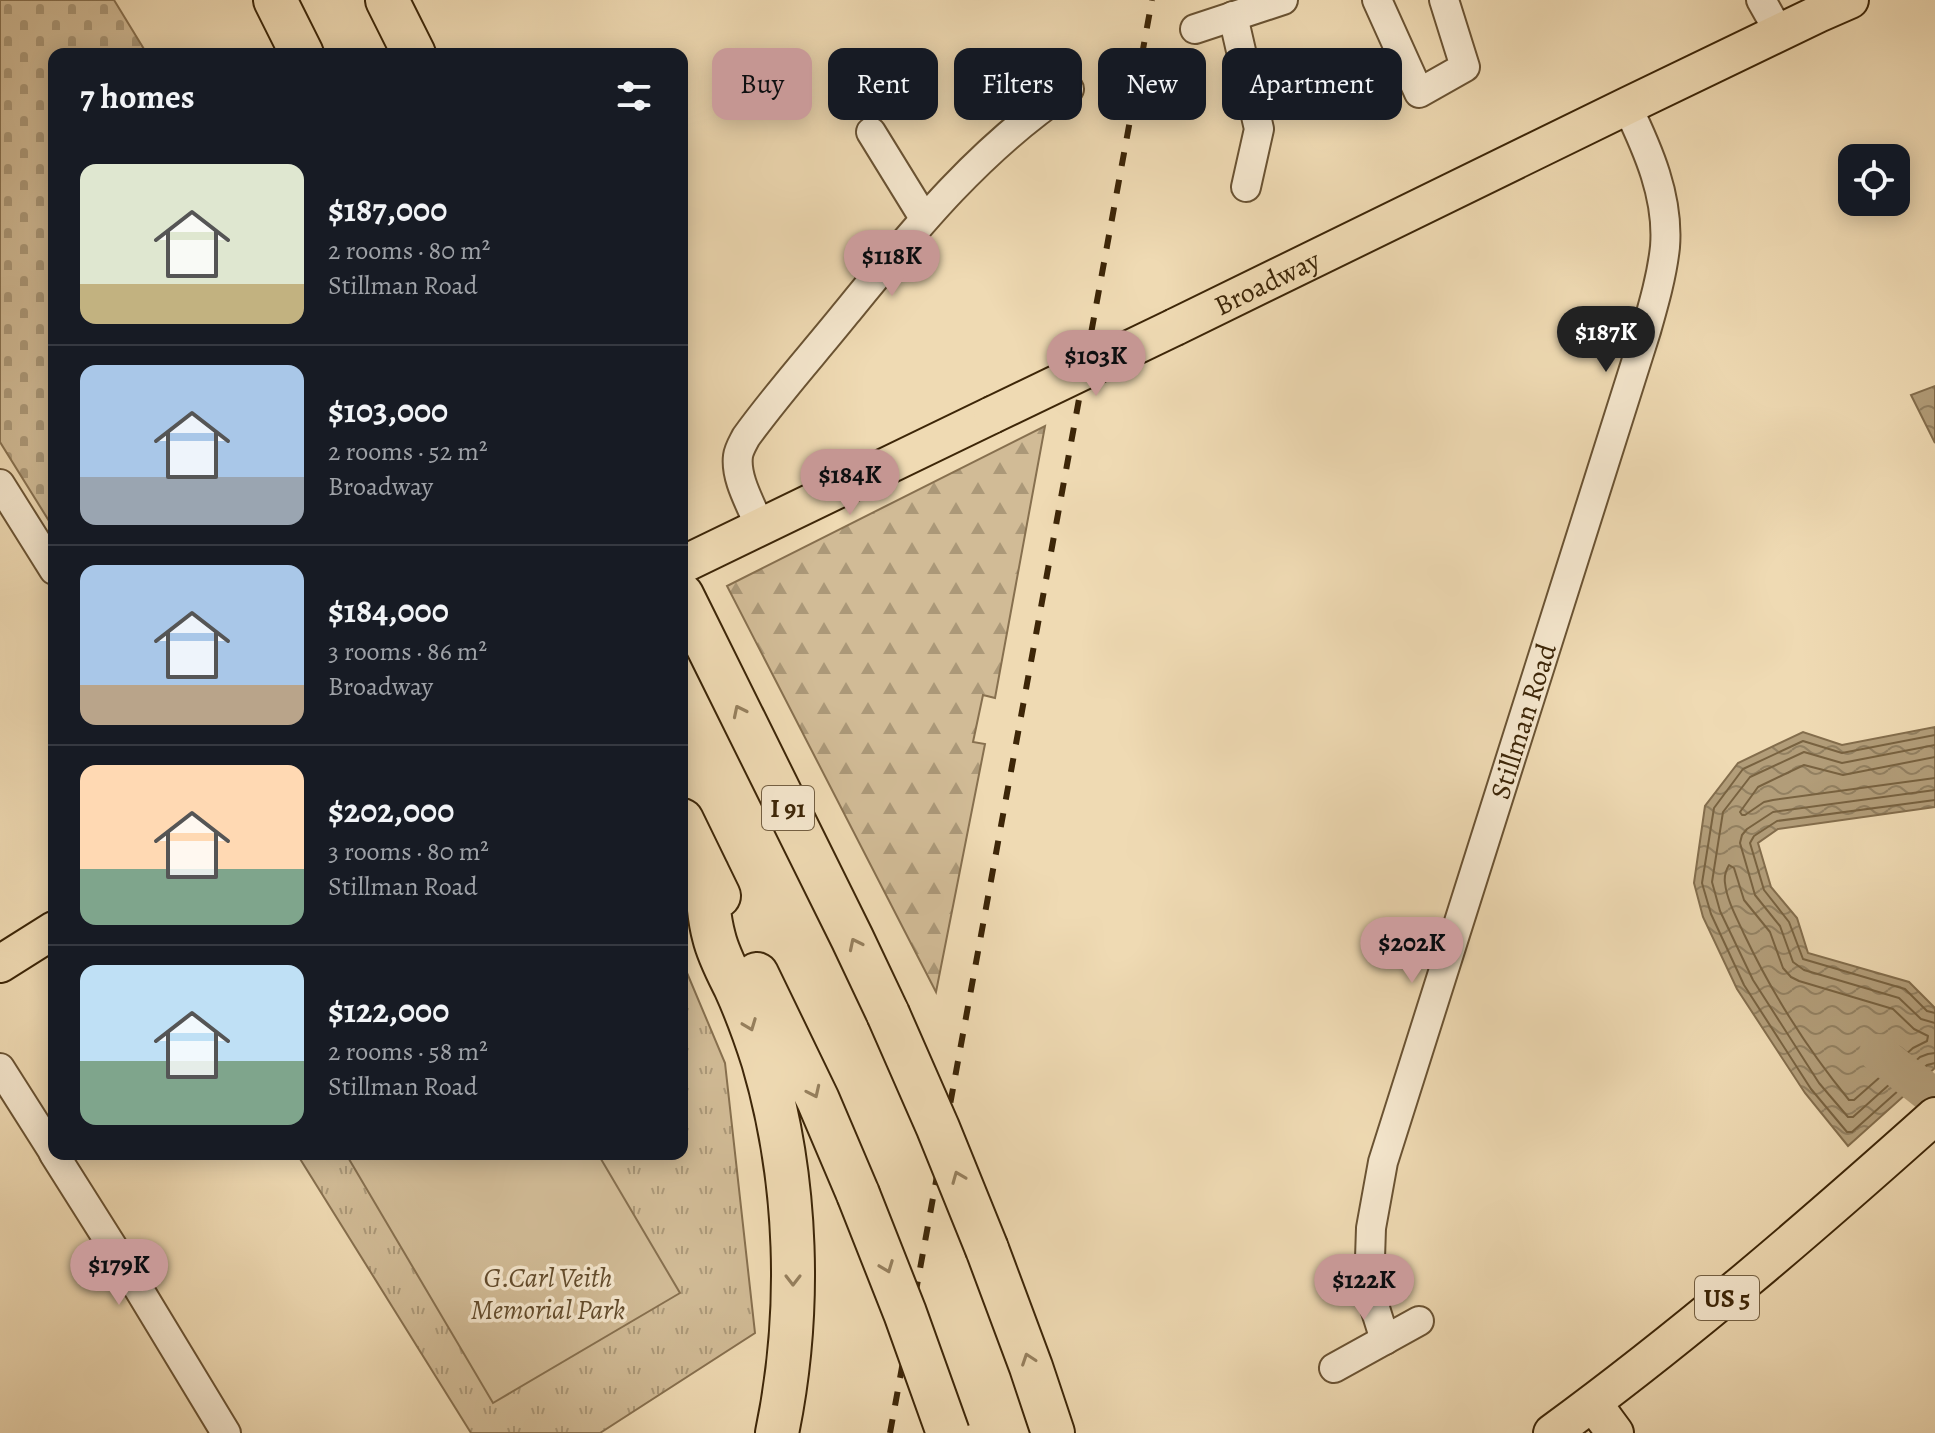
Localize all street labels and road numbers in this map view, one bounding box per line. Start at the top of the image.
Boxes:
street label: Broadway [1208,241,1327,325]
street label: Stillman Road [1481,638,1566,804]
road number: I 91 [762,786,814,830]
road number: US 5 [1695,1276,1759,1320]

